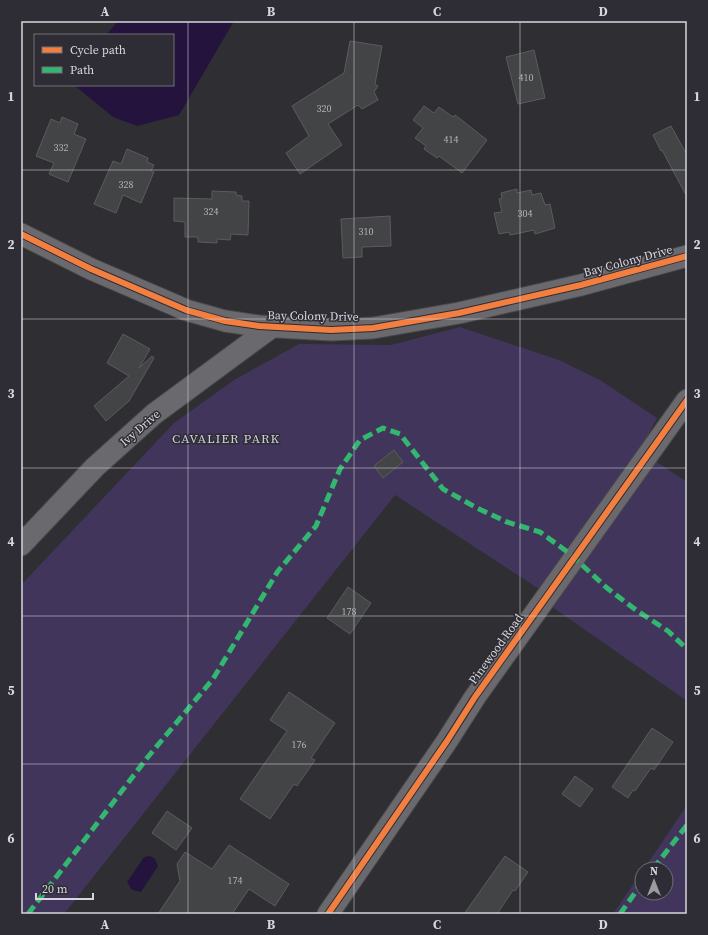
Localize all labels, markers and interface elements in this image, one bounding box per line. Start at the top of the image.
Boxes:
text: A [101,3,110,20]
text: B [267,3,276,20]
text: C [433,3,441,20]
text: D [598,3,608,20]
legend [34,34,174,86]
text: Cycle path [70,42,126,58]
text: Path [70,62,94,78]
house number: 410 [519,71,534,84]
text: 1 [7,88,15,105]
text: 1 [693,88,701,105]
house number: 320 [317,102,332,115]
house number: 414 [444,133,459,146]
house number: 332 [54,141,69,154]
house number: 328 [119,178,134,191]
house number: 324 [204,205,219,218]
house number: 304 [518,207,533,220]
house number: 310 [359,225,374,238]
text: 2 [7,236,15,253]
text: 2 [693,236,701,253]
street label: Bay Colony Drive [582,241,674,281]
street label: Bay Colony Drive [267,307,359,325]
text: 3 [7,385,15,402]
text: 3 [693,385,701,402]
street label: Ivy Drive [117,406,163,450]
district label: CAVALIER PARK [172,430,280,447]
text: 4 [7,533,15,550]
text: 4 [693,533,701,550]
house number: 178 [342,605,357,618]
street label: Pinewood Road [465,611,527,687]
text: 5 [7,682,15,699]
text: 5 [693,682,701,699]
house number: 176 [292,738,307,751]
text: 6 [7,830,15,847]
text: 6 [693,830,701,847]
north arrow [634,861,674,901]
text: N [650,864,658,879]
house number: 174 [228,874,243,887]
scale bar [36,875,93,901]
text: 20 m [42,881,68,897]
text: A [101,916,110,933]
text: B [267,916,276,933]
text: C [433,916,441,933]
text: D [598,916,608,933]

